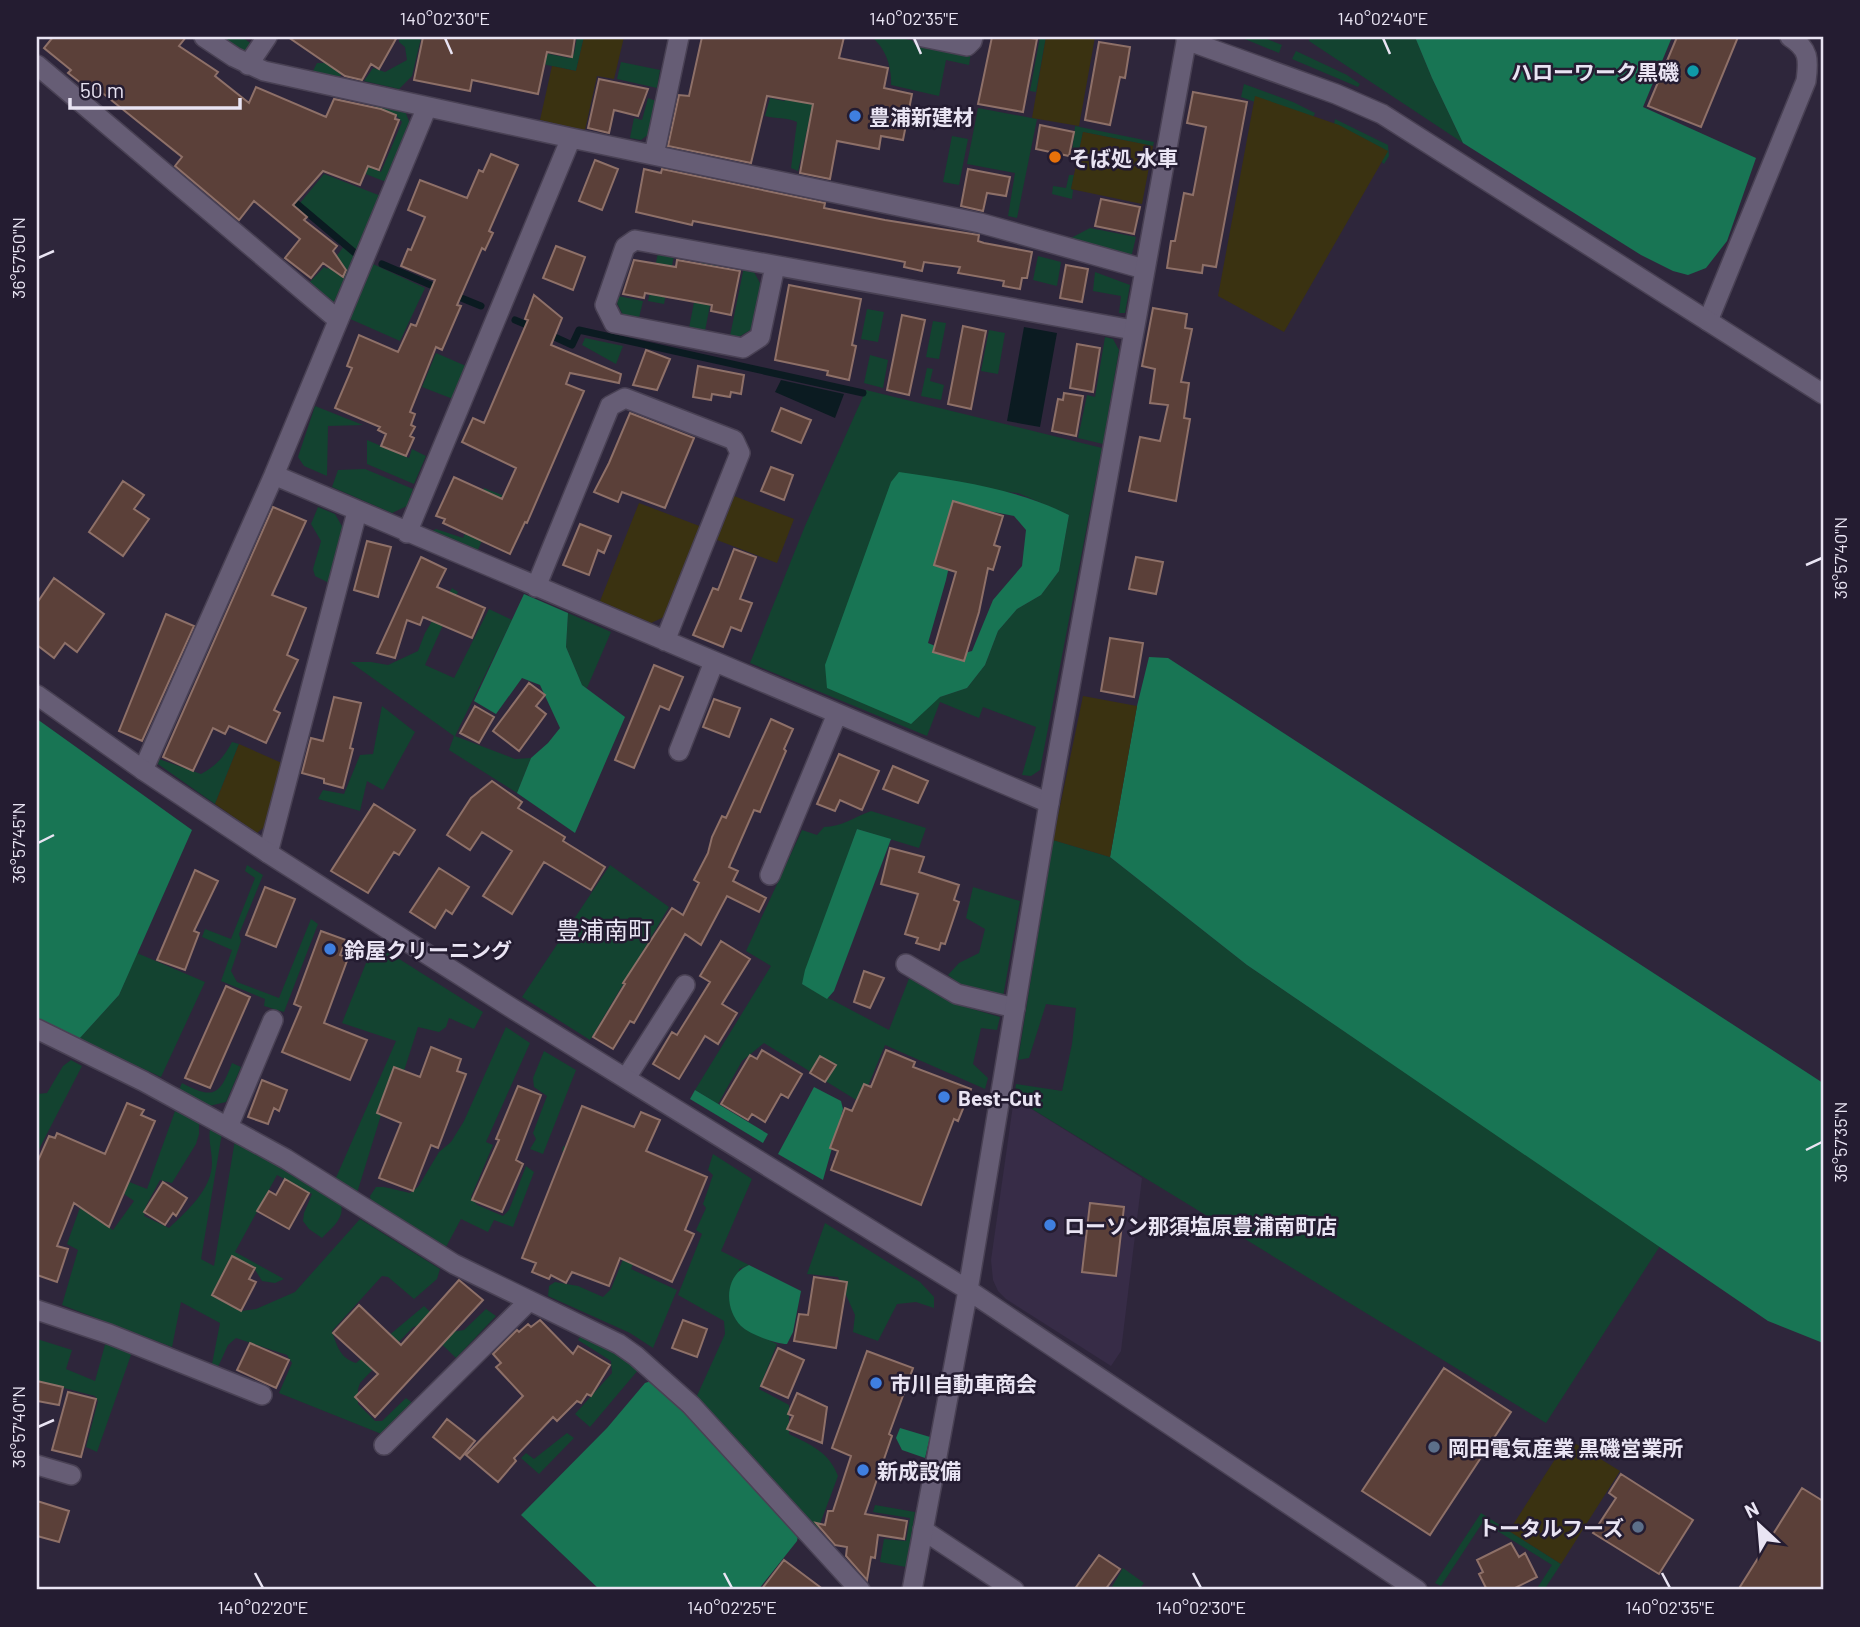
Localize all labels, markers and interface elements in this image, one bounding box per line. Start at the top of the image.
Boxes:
text: 140°02'30"E [400,7,490,29]
text: 140°02'35"E [869,7,959,29]
text: 140°02'40"E [1338,7,1429,29]
place label: ハローワーク黒磯 [1511,59,1679,84]
marker: ハローワーク黒磯 [1685,63,1701,79]
scale bar [70,66,240,110]
text: 50 m [80,77,124,102]
place label: 豊浦新建材 [869,104,974,129]
marker: 豊浦新建材 [847,108,863,124]
place label: そば処 水車 [1069,145,1178,170]
marker: そば処 水車 [1047,149,1063,165]
text: 36°57'50"N [7,217,29,299]
text: 36°57'40"N [1829,517,1851,599]
text: 36°57'45"N [7,802,29,884]
district label: 豊浦南町 [556,915,652,944]
place label: 鈴屋クリーニング [344,937,512,962]
marker: 鈴屋クリーニング [322,941,338,957]
place label: Best-Cut [958,1085,1041,1110]
marker: Best-Cut [936,1089,952,1105]
text: 36°57'35"N [1829,1102,1851,1182]
place label: ローソン那須塩原豊浦南町店 [1064,1213,1337,1238]
marker: ローソン那須塩原豊浦南町店 [1042,1217,1058,1233]
place label: 市川自動車商会 [890,1371,1037,1396]
marker: 市川自動車商会 [868,1375,884,1391]
text: 36°57'40"N [7,1386,29,1468]
place label: 岡田電気産業 黒磯営業所 [1448,1435,1683,1460]
marker: 岡田電気産業 黒磯営業所 [1426,1439,1442,1455]
place label: 新成設備 [877,1458,961,1483]
marker: 新成設備 [855,1462,871,1478]
north arrow [1724,1490,1794,1560]
text: N [1741,1496,1762,1522]
place label: トータルフーズ [1478,1515,1624,1540]
marker: トータルフーズ [1630,1519,1646,1535]
text: 140°02'20"E [218,1596,308,1618]
text: 140°02'25"E [687,1596,777,1618]
text: 140°02'30"E [1156,1596,1246,1618]
text: 140°02'35"E [1625,1596,1715,1618]

